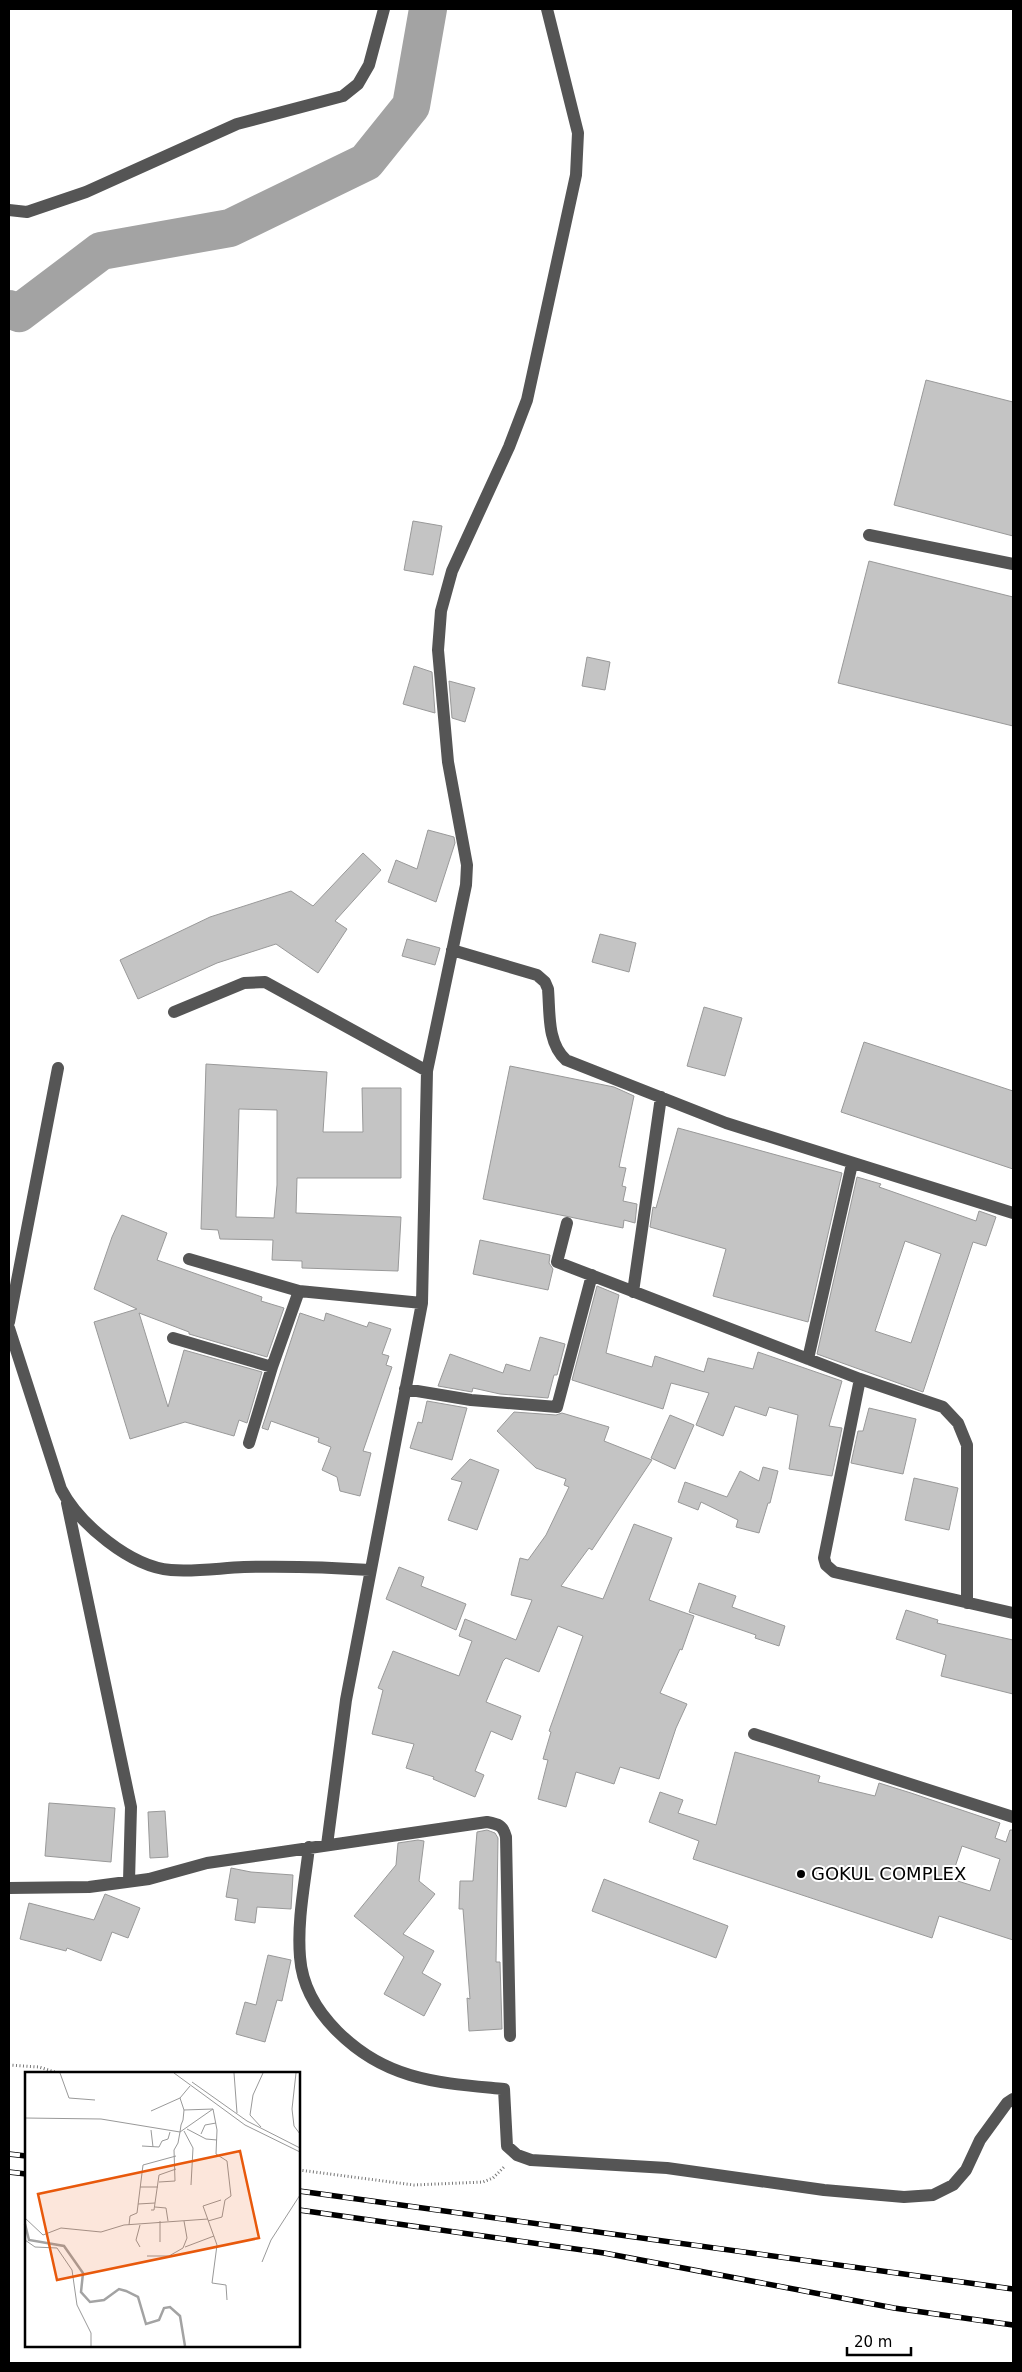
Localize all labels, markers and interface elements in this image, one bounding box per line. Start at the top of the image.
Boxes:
place label: GOKUL COMPLEX [811,1863,966,1884]
marker: GOKUL COMPLEX [795,1868,807,1880]
inset map [25,2072,300,2347]
scale bar [847,2324,911,2356]
text: 20 m [854,2333,892,2351]

